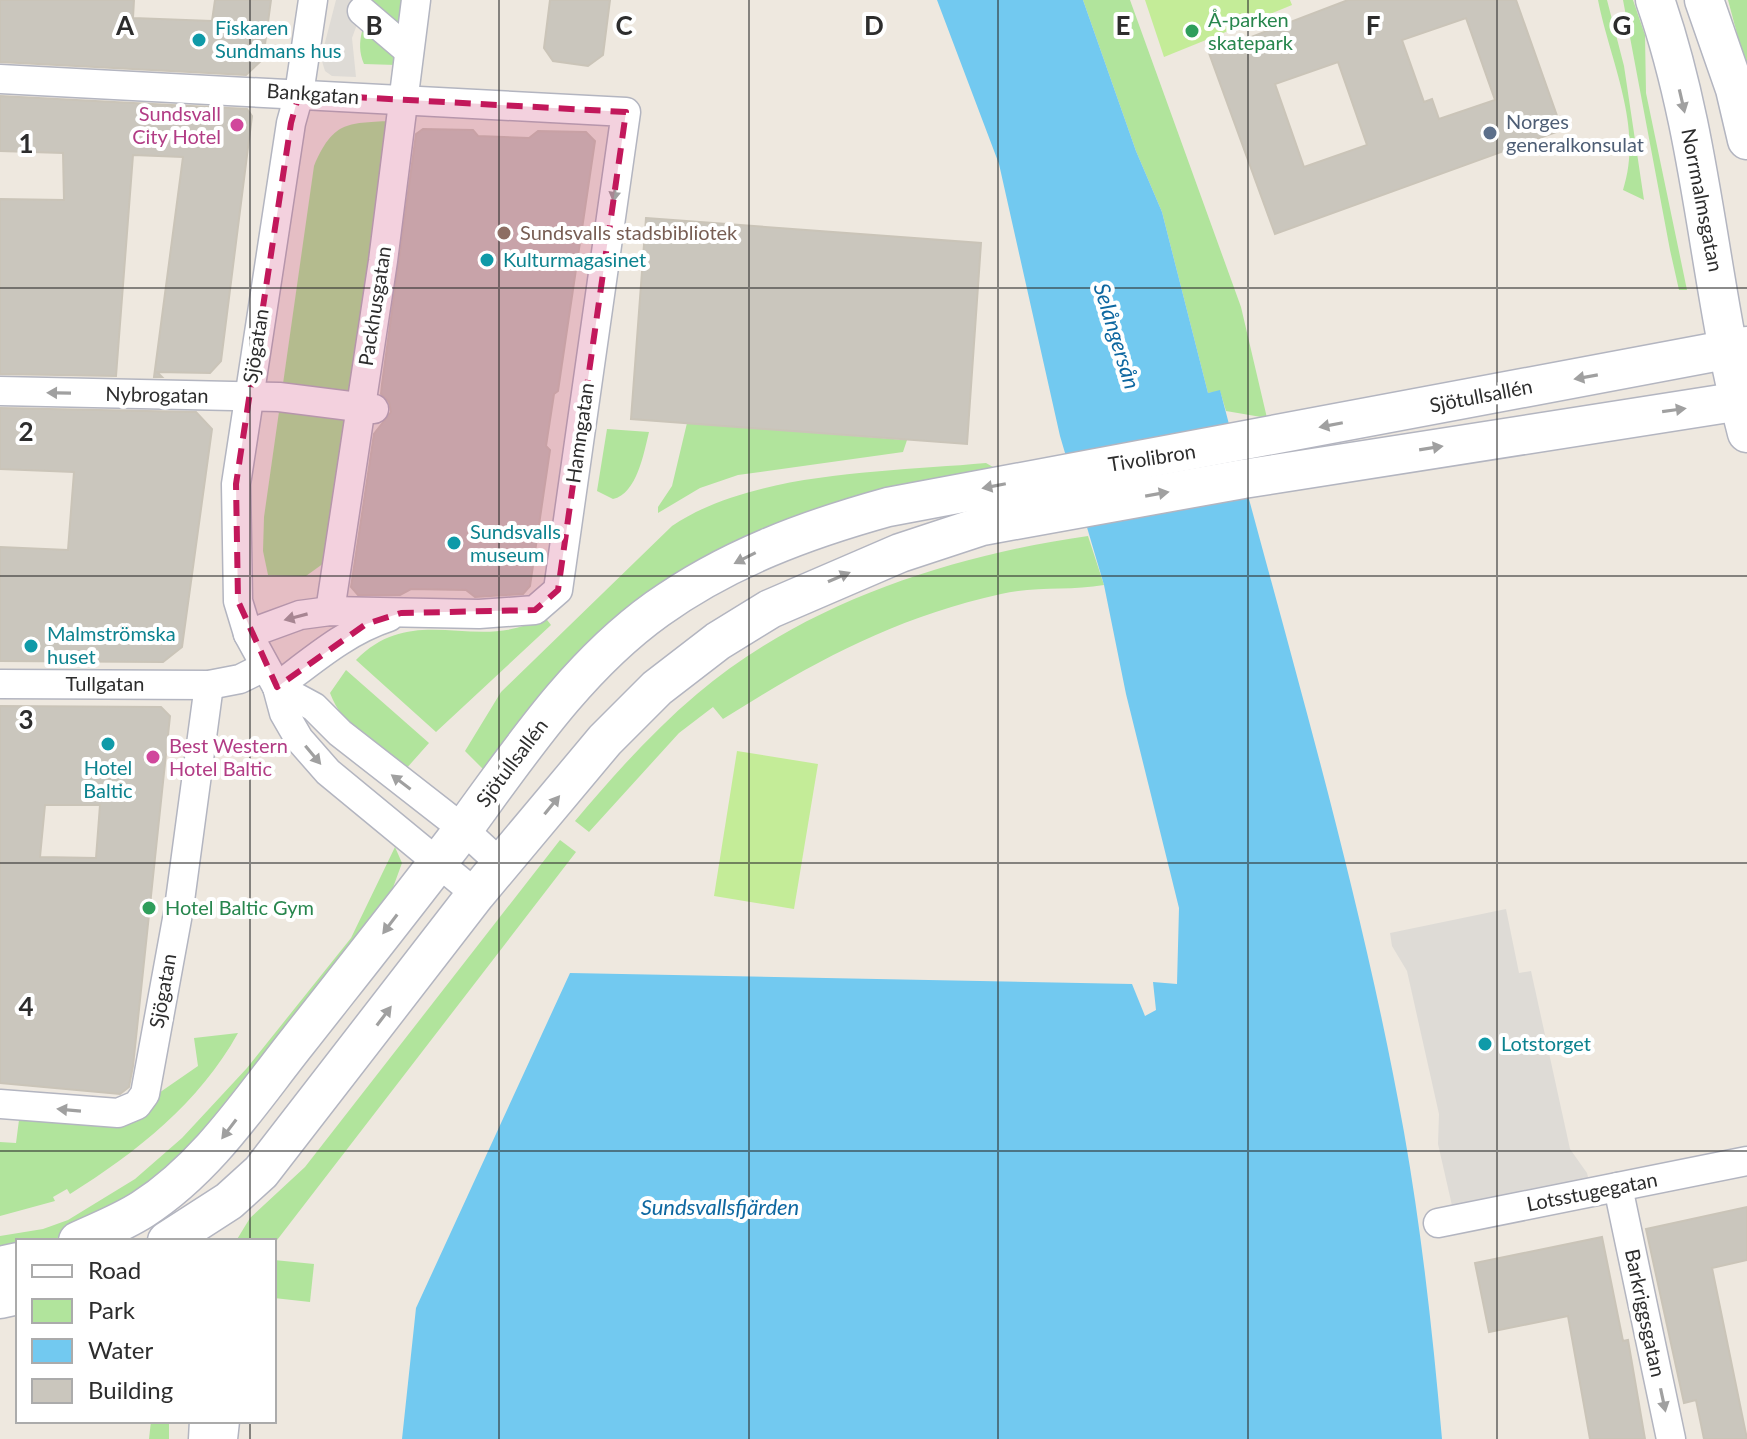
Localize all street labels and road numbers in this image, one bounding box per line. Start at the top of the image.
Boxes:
street label: Bankgatan [266,78,360,108]
street label: Norrmalmsgatan [1677,126,1729,274]
street label: Packhusgatan [353,244,395,367]
street label: Sjögatan [237,307,273,385]
street label: Sjötullsallén [1427,373,1534,417]
street label: Nybrogatan [105,381,209,407]
street label: Hamngatan [560,381,598,485]
street label: Tivolibron [1106,438,1197,476]
street label: Tullgatan [66,671,144,695]
street label: Sjötullsallén [470,714,552,811]
street label: Sjögatan [144,952,180,1030]
street label: Lotsstugegatan [1524,1167,1659,1215]
street label: Barkriggsgatan [1621,1247,1671,1379]

